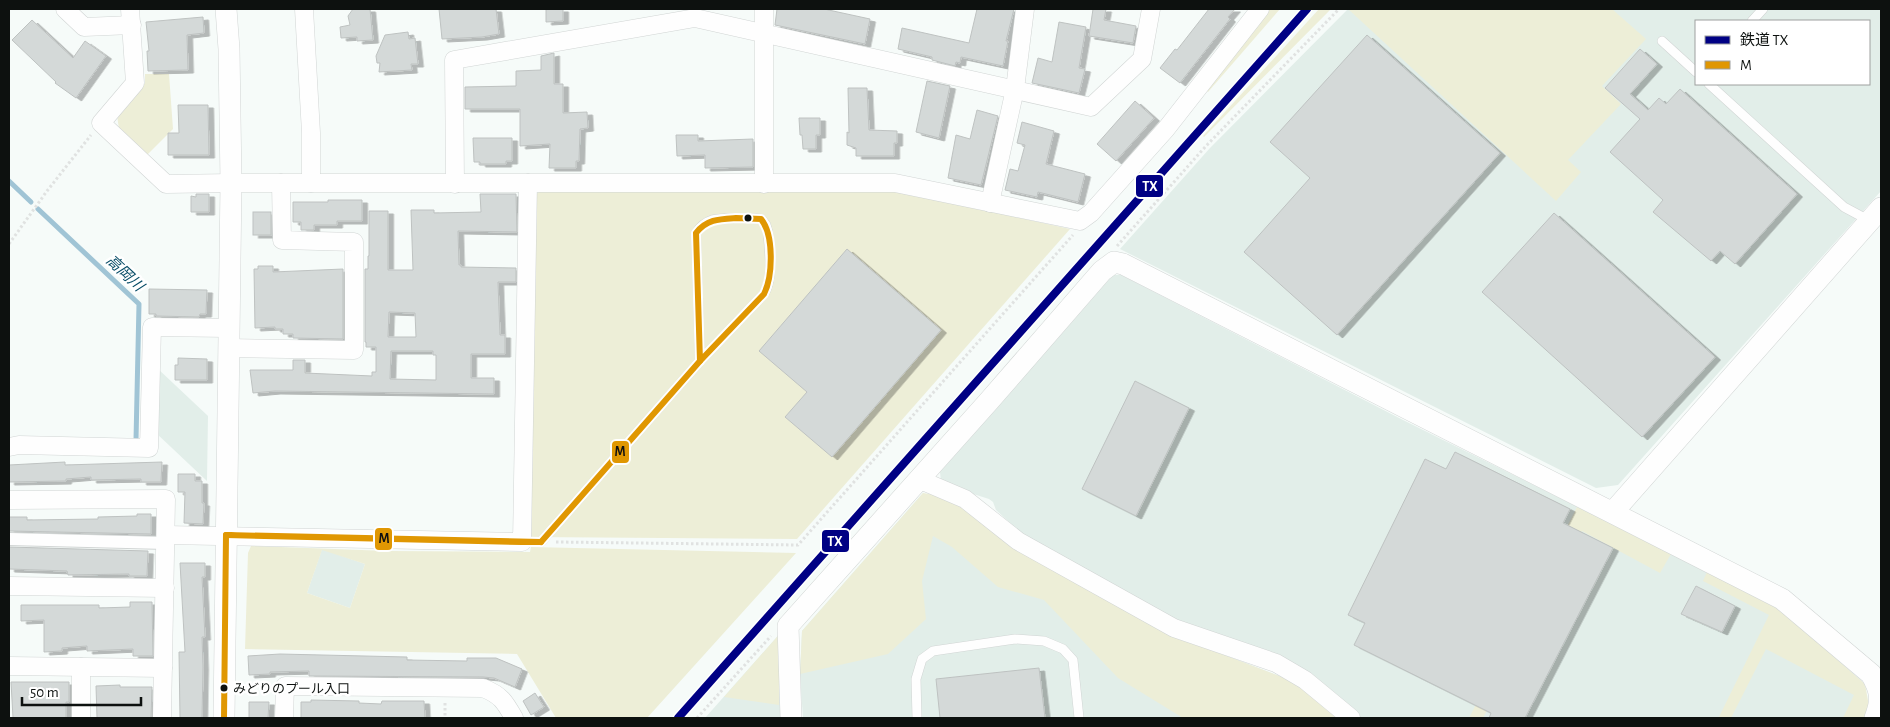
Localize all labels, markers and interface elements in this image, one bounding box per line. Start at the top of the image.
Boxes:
legend [1695,20,1870,85]
text: 鉄道 TX [1740,32,1789,48]
text: M [1740,58,1752,73]
line badge: TX [1135,174,1164,198]
text: TX [1142,180,1158,194]
unlabelled marker [743,213,753,223]
water label: 高岡川 [103,252,148,296]
line badge: M [611,440,630,464]
text: M [614,445,626,459]
line badge: M [374,527,393,551]
line badge: TX [821,529,850,553]
text: M [378,532,390,546]
text: TX [827,535,843,549]
scale bar [22,674,141,706]
place label: みどりのプール入口 [233,682,350,696]
marker: みどりのプール入口 [219,683,229,693]
text: 50 m [30,685,59,700]

